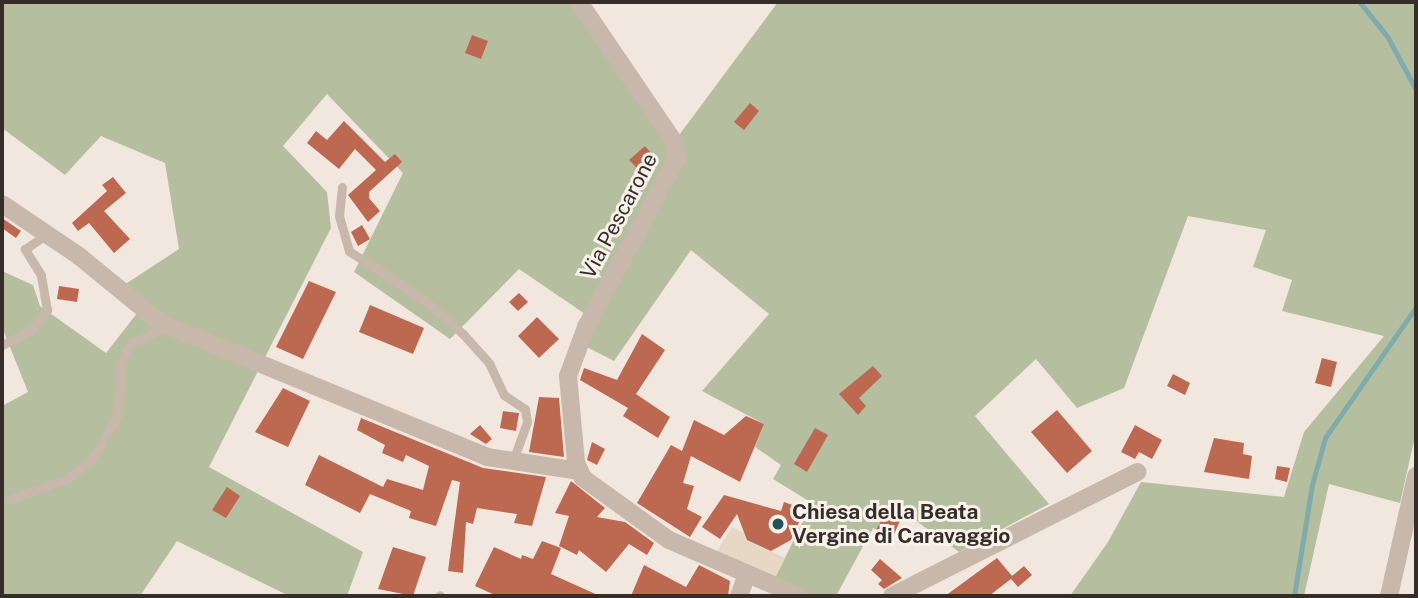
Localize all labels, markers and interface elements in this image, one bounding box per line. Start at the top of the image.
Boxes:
street label: Via Pescarone [575,149,663,283]
place label: Chiesa della Beata Vergine di Caravaggio [792,499,1011,549]
marker: Chiesa della Beata Vergine di Caravaggio [770,516,786,532]

